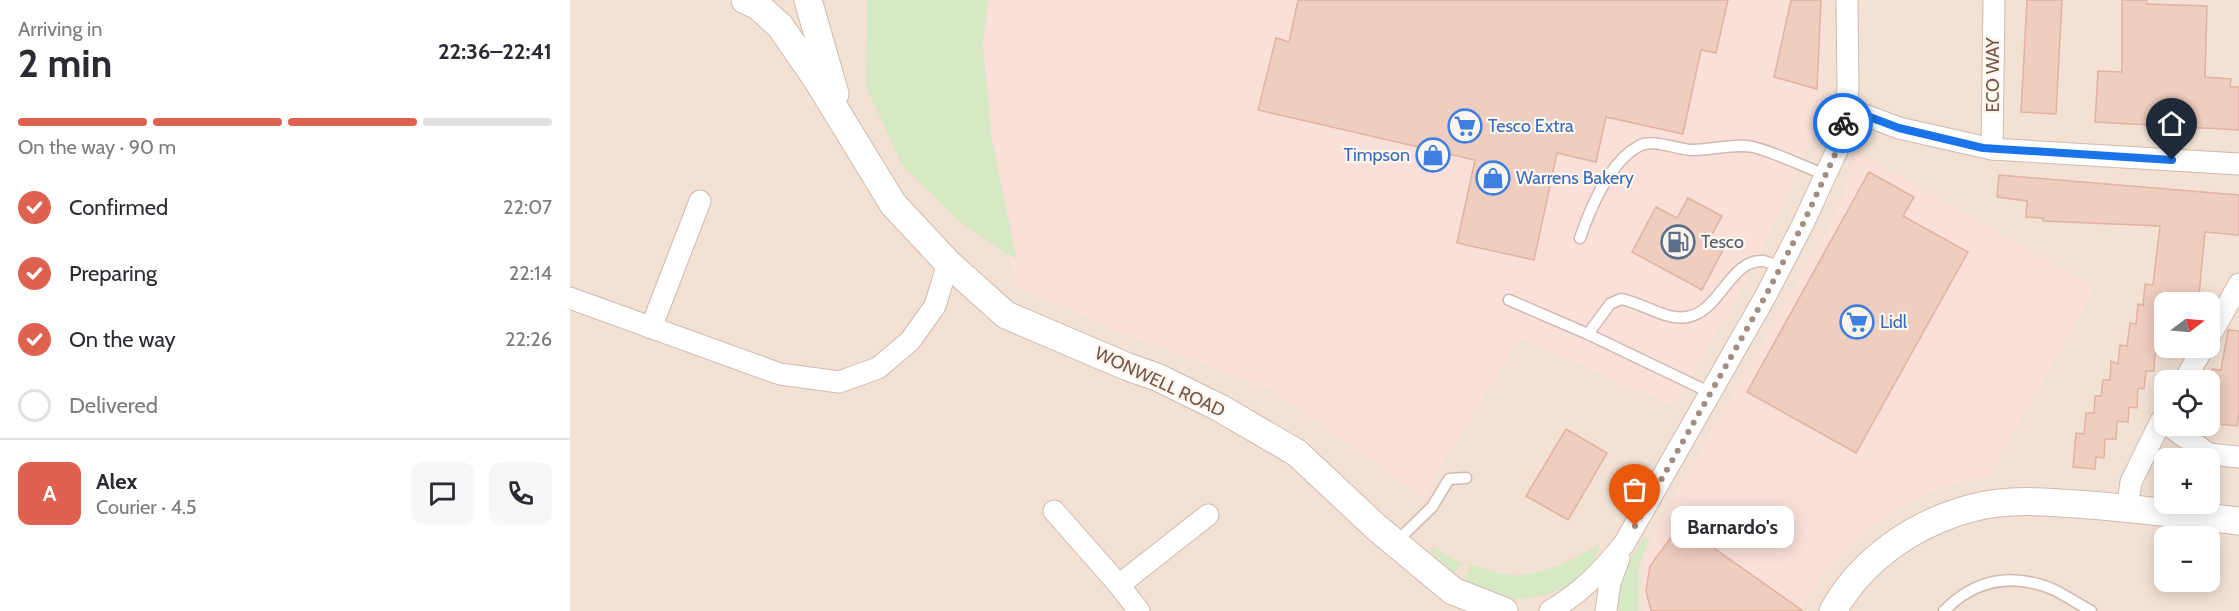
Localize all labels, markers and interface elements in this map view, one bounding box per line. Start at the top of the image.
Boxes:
text: Arriving in [18,17,102,41]
street label: ECO WAY [1982,37,2004,113]
text: 22:36–22:41 [438,38,552,65]
text: 2 min [18,39,112,87]
courier [1813,93,1873,153]
pin [2146,98,2197,160]
icon: bike [1827,107,1860,140]
icon: home [2155,107,2188,140]
supermarket icon: Tesco Extra [1447,108,1483,144]
place label: Tesco Extra [1488,115,1574,137]
text: On the way · 90 m [18,135,176,159]
shop icon: Timpson [1415,137,1451,173]
place label: Timpson [1344,144,1410,166]
shop icon: Warrens Bakery [1475,160,1511,196]
place label: Warrens Bakery [1516,167,1634,189]
icon: check [18,191,51,224]
text: Confirmed [69,194,168,221]
text: 22:07 [503,195,552,219]
fuel station icon: Tesco [1660,224,1696,260]
place label: Tesco [1701,231,1744,253]
icon: check [18,257,51,290]
text: Preparing [69,260,157,287]
text: 22:14 [509,261,552,285]
north arrow [2154,292,2220,358]
map controls [2154,292,2220,592]
supermarket icon: Lidl [1839,304,1875,340]
place label: Lidl [1880,311,1908,333]
icon: check [18,323,51,356]
text: On the way [69,326,176,353]
text: 22:26 [505,327,552,351]
street label: WONWELL ROAD [1091,342,1229,422]
button: locate [2154,370,2220,436]
text: Delivered [69,392,158,419]
button: + [2154,448,2220,514]
button: chat [411,462,474,525]
button: phone [489,462,552,525]
pin [1609,464,1660,526]
text: Alex [96,468,137,495]
icon: bag [1618,473,1651,506]
text: A [43,480,56,507]
text: Courier · 4.5 [96,495,197,519]
callout: Barnardo's [1671,505,1794,547]
text: Barnardo's [1687,515,1778,539]
button: − [2154,526,2220,592]

